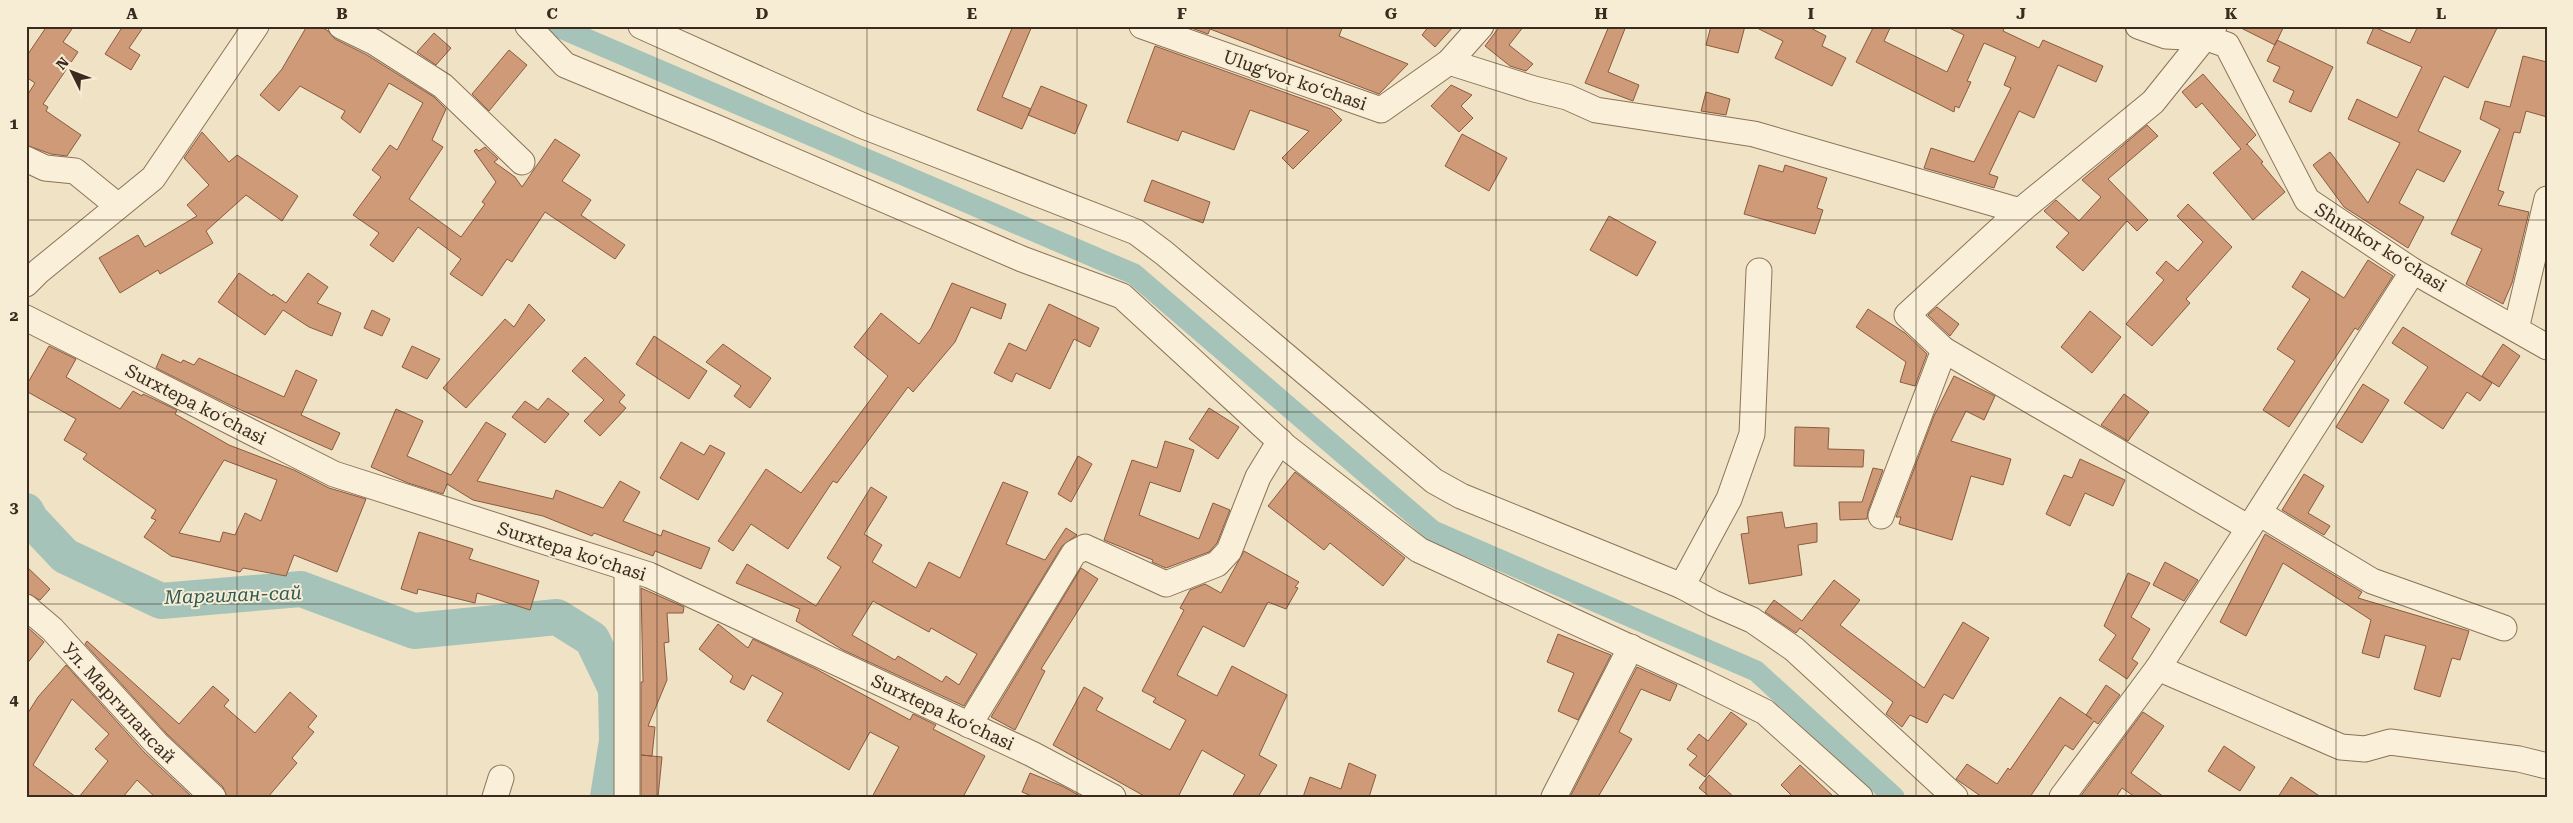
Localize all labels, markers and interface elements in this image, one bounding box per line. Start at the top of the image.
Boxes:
text: A [126,4,138,23]
text: B [336,4,348,23]
text: C [546,4,558,23]
text: D [756,4,769,23]
text: E [967,4,977,23]
text: F [1177,4,1187,23]
text: G [1385,4,1398,23]
text: H [1594,4,1608,23]
text: I [1808,4,1814,23]
text: J [2016,4,2026,23]
text: K [2225,4,2238,23]
text: L [2436,4,2446,23]
street label: Ulugʻvor koʻchasi [1220,46,1370,115]
north arrow [48,48,98,98]
text: N [53,54,72,73]
text: 1 [10,114,19,133]
street label: Shunkor koʻchasi [2311,198,2451,296]
text: 2 [10,306,19,325]
street label: Surxtepa koʻchasi [122,359,270,449]
text: 3 [10,498,19,517]
street label: Surxtepa koʻchasi [495,517,649,585]
water label: Маргилан-сай [163,581,302,609]
street label: Ул. Маргилансай [59,638,180,767]
street label: Surxtepa koʻchasi [868,670,1018,754]
text: 4 [10,690,19,709]

